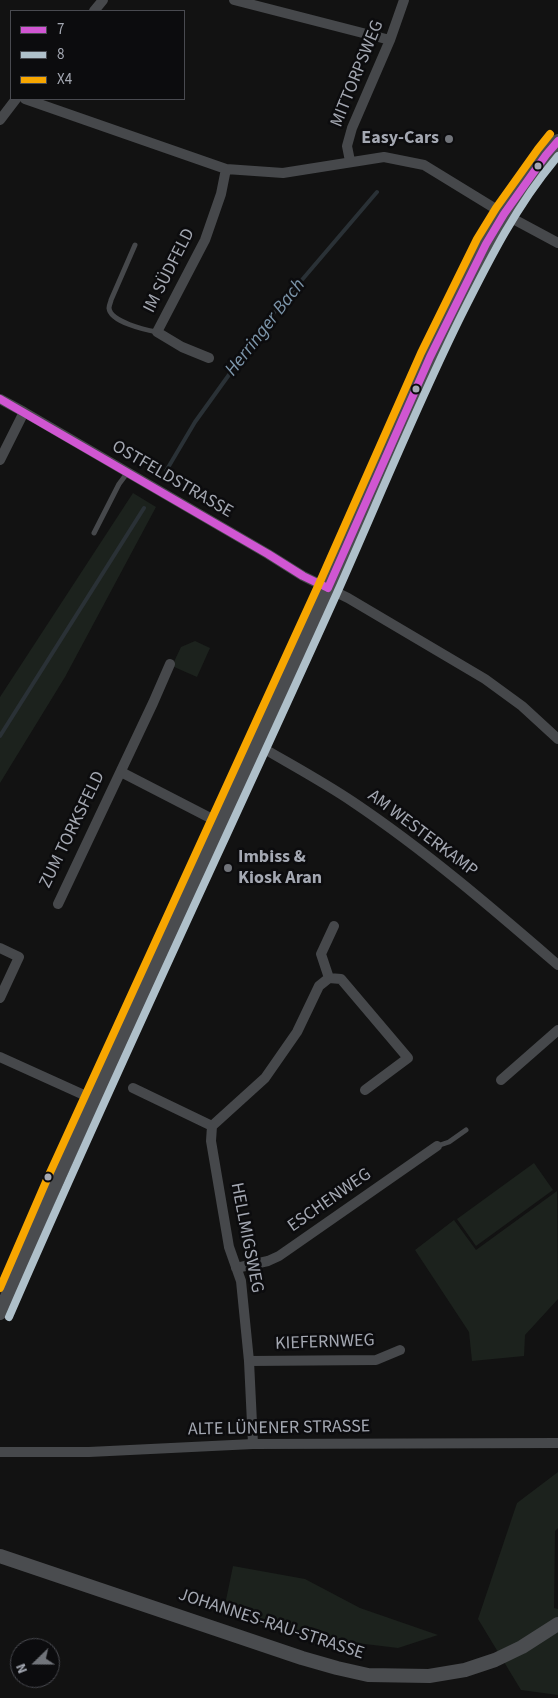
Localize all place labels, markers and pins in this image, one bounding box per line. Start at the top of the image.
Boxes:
place label: Easy-Cars [361,128,439,150]
marker: Easy-Cars [443,133,455,145]
unlabelled marker [533,161,543,171]
unlabelled marker [411,384,421,394]
place label: Imbiss & Kiosk Aran [238,847,322,890]
marker: Imbiss & Kiosk Aran [222,862,234,874]
unlabelled marker [43,1172,53,1182]

